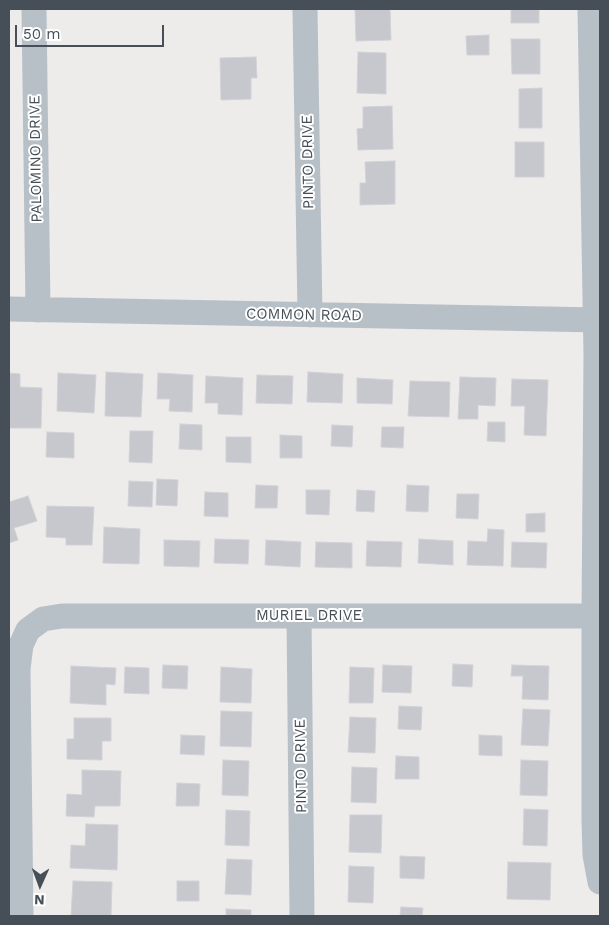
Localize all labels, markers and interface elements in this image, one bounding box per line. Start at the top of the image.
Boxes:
scale bar [18,15,166,47]
text: 50 m [23,25,60,43]
street label: PALOMINO DRIVE [26,95,46,223]
street label: PINTO DRIVE [298,115,318,209]
street label: COMMON ROAD [246,305,362,325]
street label: MURIEL DRIVE [256,607,362,625]
street label: PINTO DRIVE [291,719,311,813]
north arrow [15,860,65,910]
text: N [34,892,45,908]

